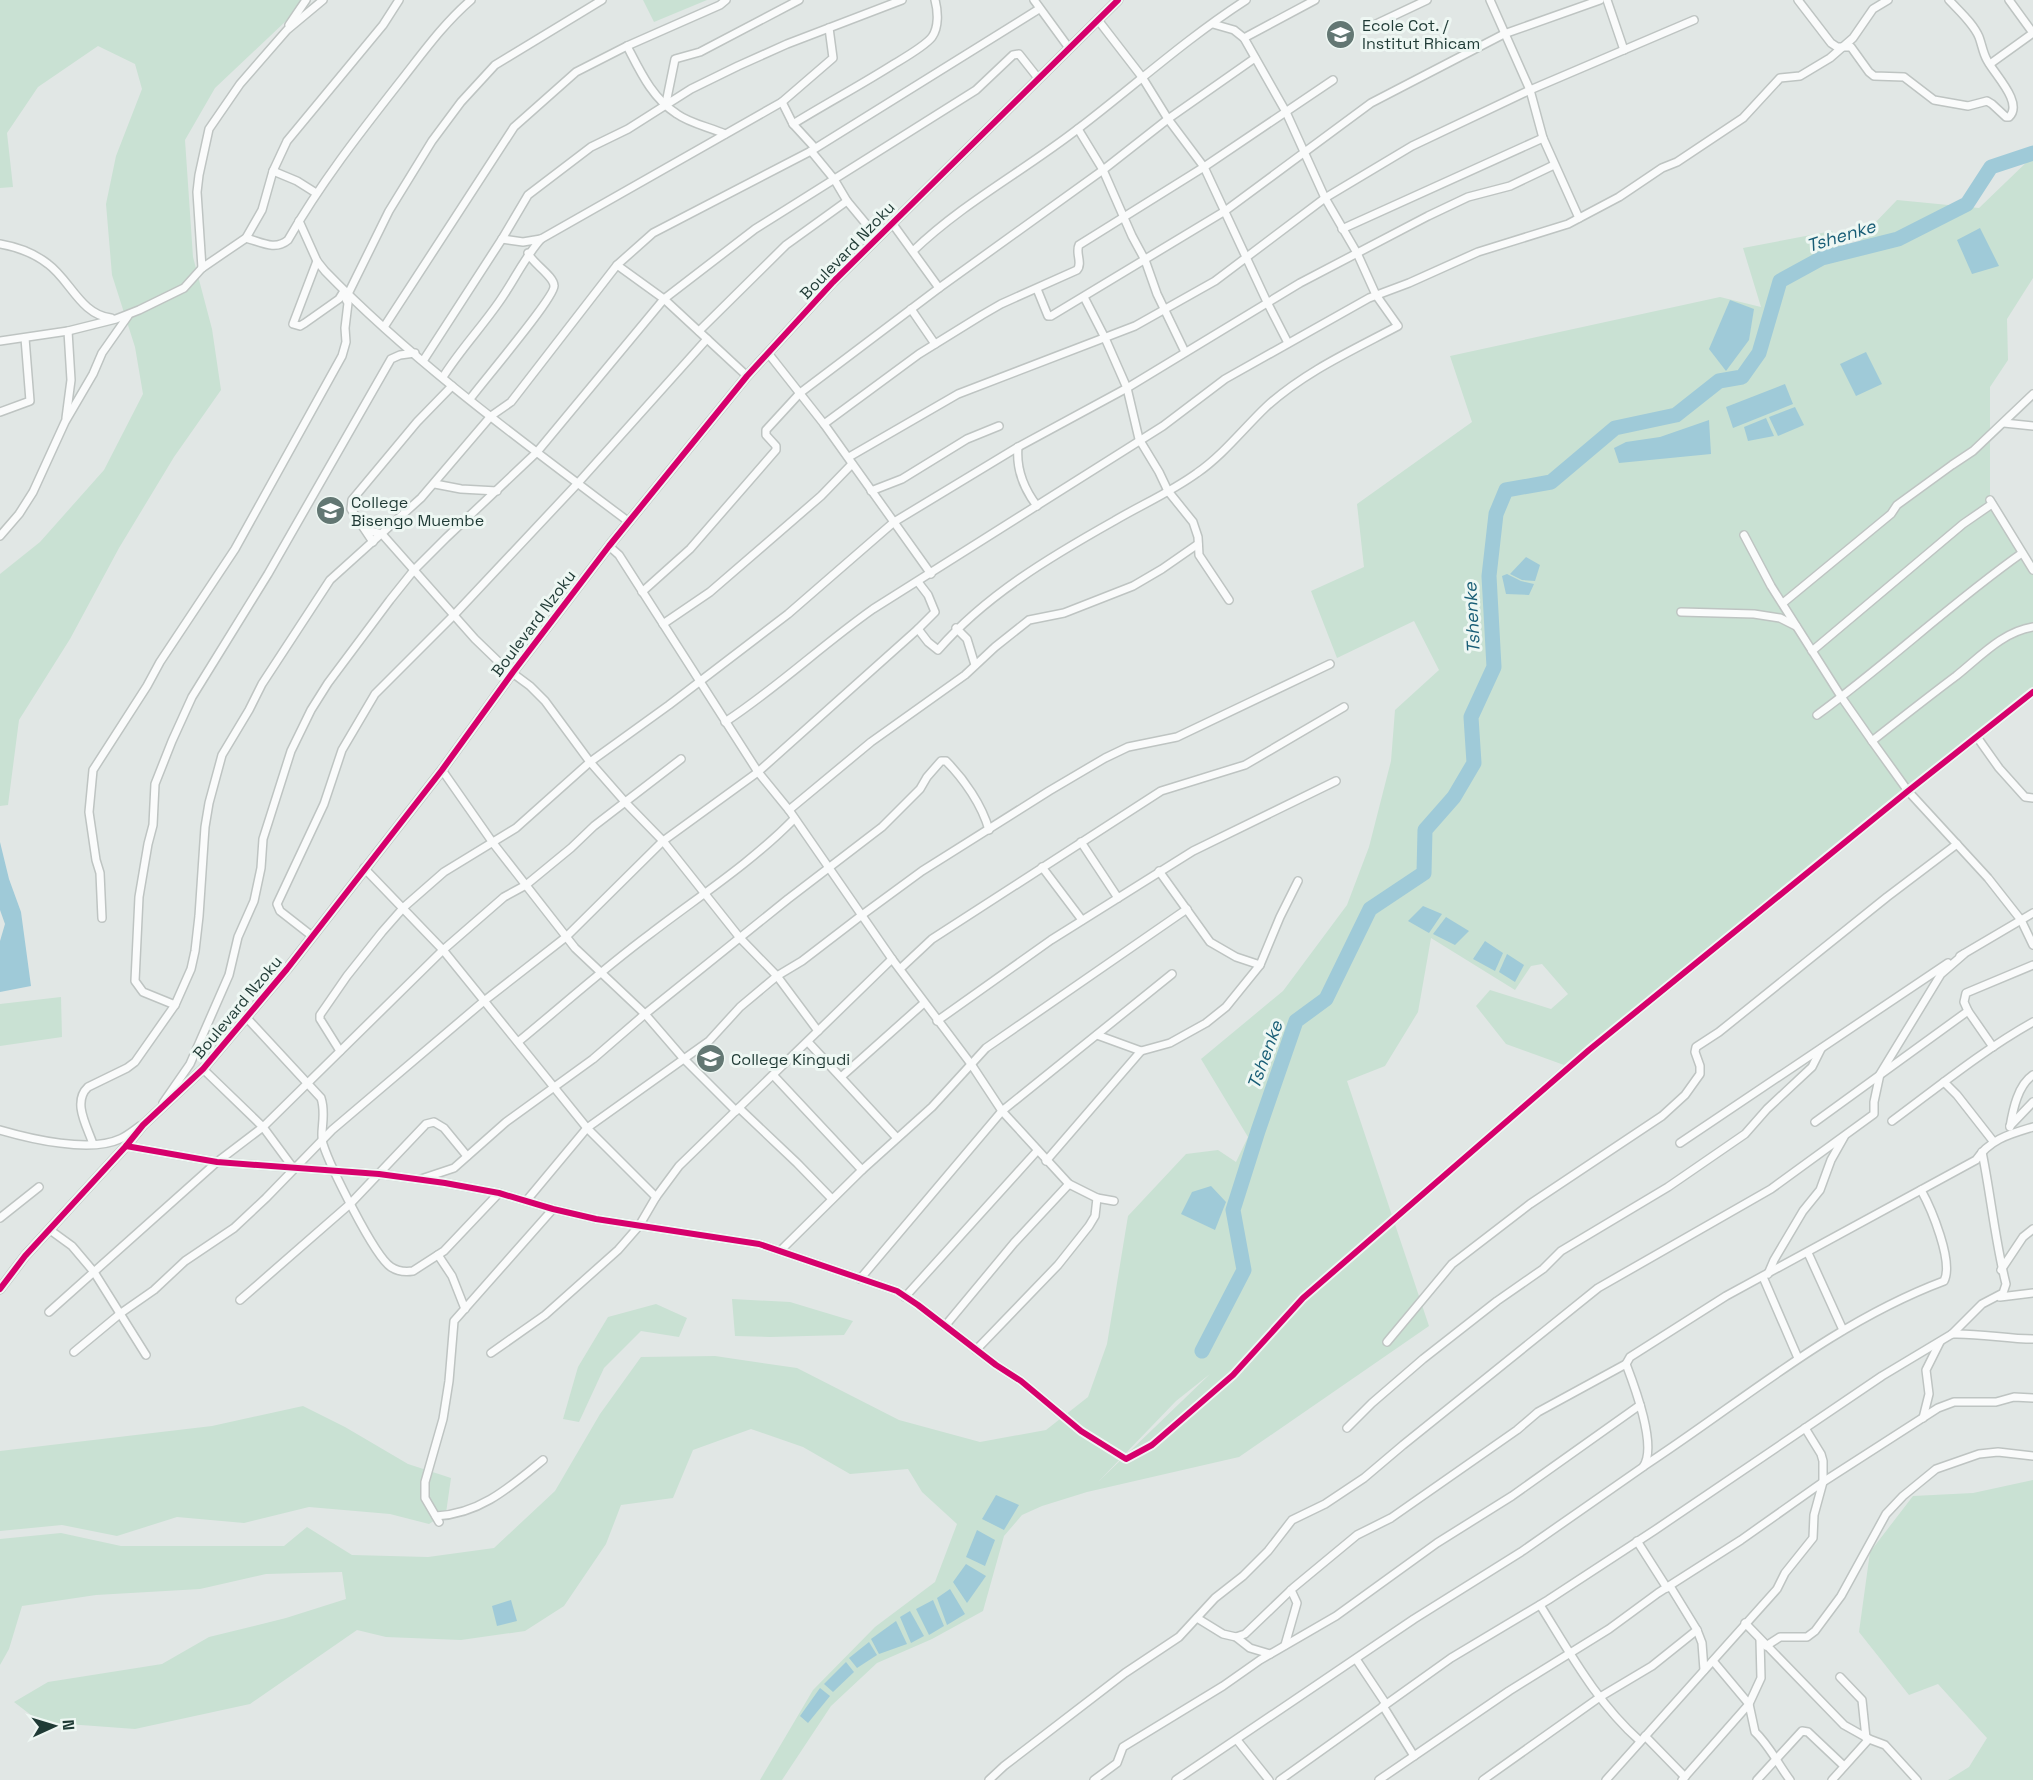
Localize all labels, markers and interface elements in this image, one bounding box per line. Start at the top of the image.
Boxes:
place label: Ecole Cot. / Institut Rhicam [1362,15,1480,54]
school or university icon: Ecole Cot. / Institut Rhicam [1325,18,1357,50]
street label: Boulevard Nzoku [795,197,899,304]
water label: Tshenke [1803,214,1879,257]
place label: College Bisengo Muembe [351,492,484,531]
school or university icon: College Bisengo Muembe [314,495,346,527]
street label: Boulevard Nzoku [486,566,580,681]
water label: Tshenke [1458,581,1485,654]
street label: Boulevard Nzoku [188,952,287,1063]
water label: Tshenke [1242,1016,1288,1092]
school or university icon: College Kingudi [694,1043,726,1075]
place label: College Kingudi [731,1049,850,1070]
north arrow [24,1696,84,1756]
text: N [58,1719,79,1731]

